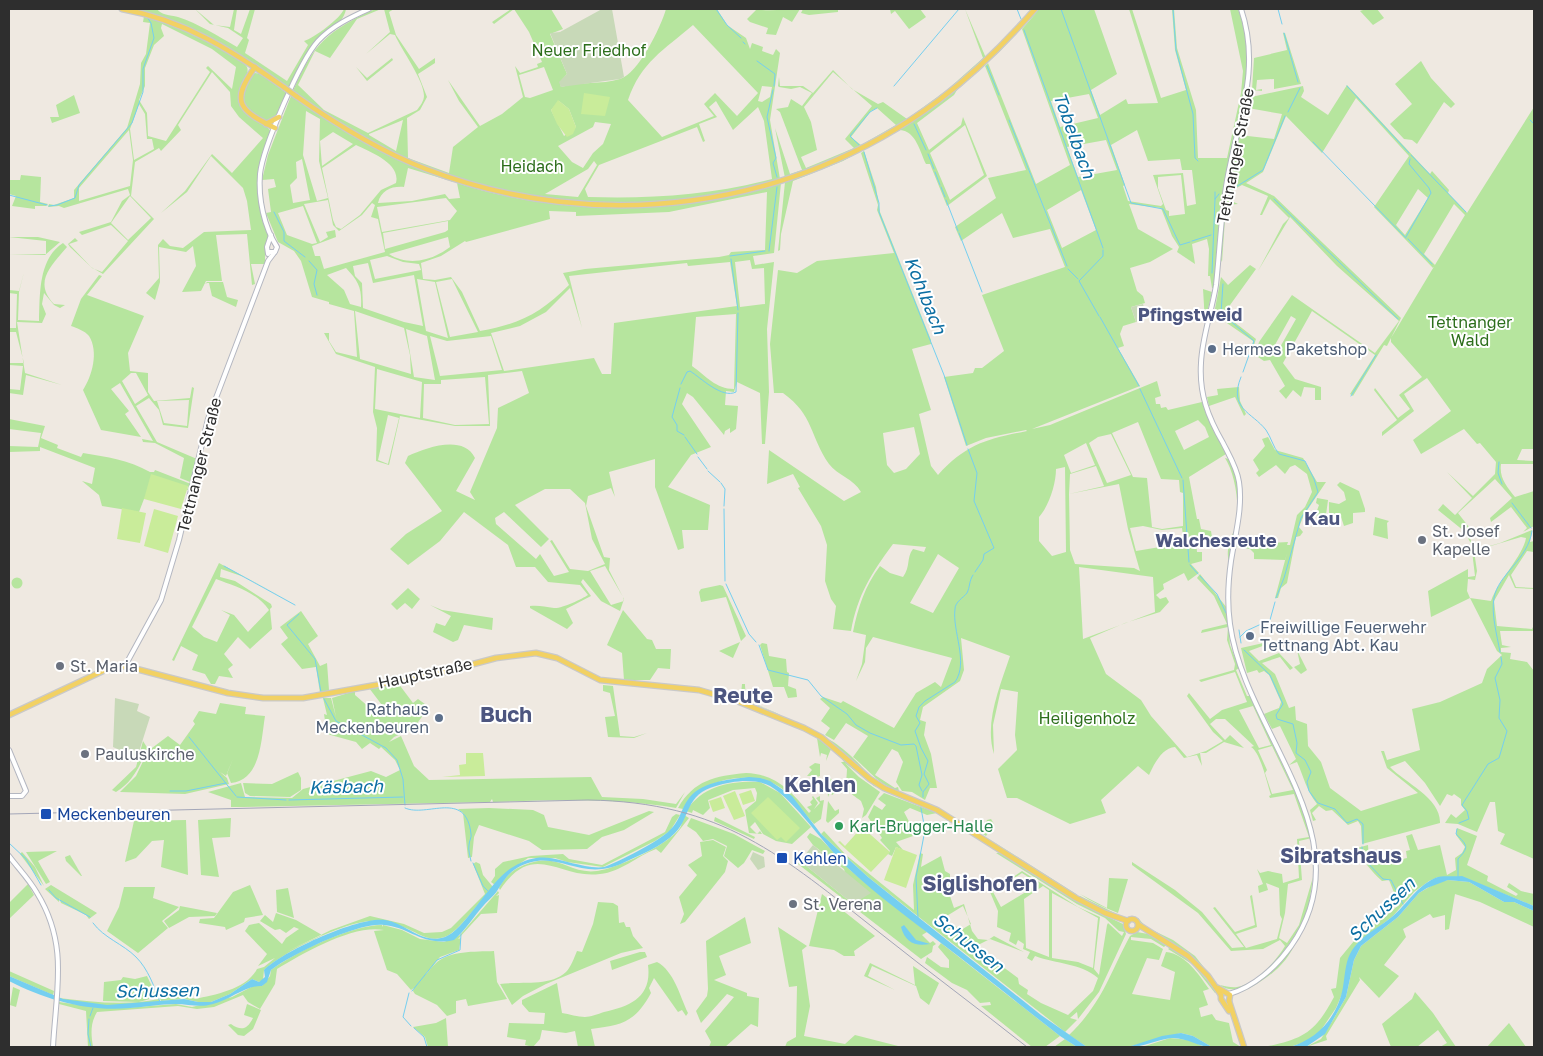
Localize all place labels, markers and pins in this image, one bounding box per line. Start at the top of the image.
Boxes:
place label: Hermes Paketshop [1222,339,1367,359]
marker: Hermes Paketshop [1206,343,1218,355]
place label: St. Josef Kapelle [1432,521,1500,559]
marker: St. Josef Kapelle [1416,534,1428,546]
place label: Freiwillige Feuerwehr Tettnang Abt. Kau [1260,617,1426,655]
marker: Freiwillige Feuerwehr Tettnang Abt. Kau [1244,630,1256,642]
place label: St. Maria [70,656,138,676]
marker: St. Maria [54,660,66,672]
place label: Rathaus Meckenbeuren [315,699,429,737]
marker: Rathaus Meckenbeuren [433,712,445,724]
place label: Pauluskirche [95,744,195,764]
marker: Pauluskirche [79,748,91,760]
place label: Meckenbeuren [57,804,171,824]
marker: Meckenbeuren [39,807,53,821]
place label: Karl-Brugger-Halle [849,816,993,836]
marker: Karl-Brugger-Halle [833,820,845,832]
place label: Kehlen [793,848,847,868]
marker: Kehlen [775,851,789,865]
place label: St. Verena [803,894,882,914]
marker: St. Verena [787,898,799,910]

